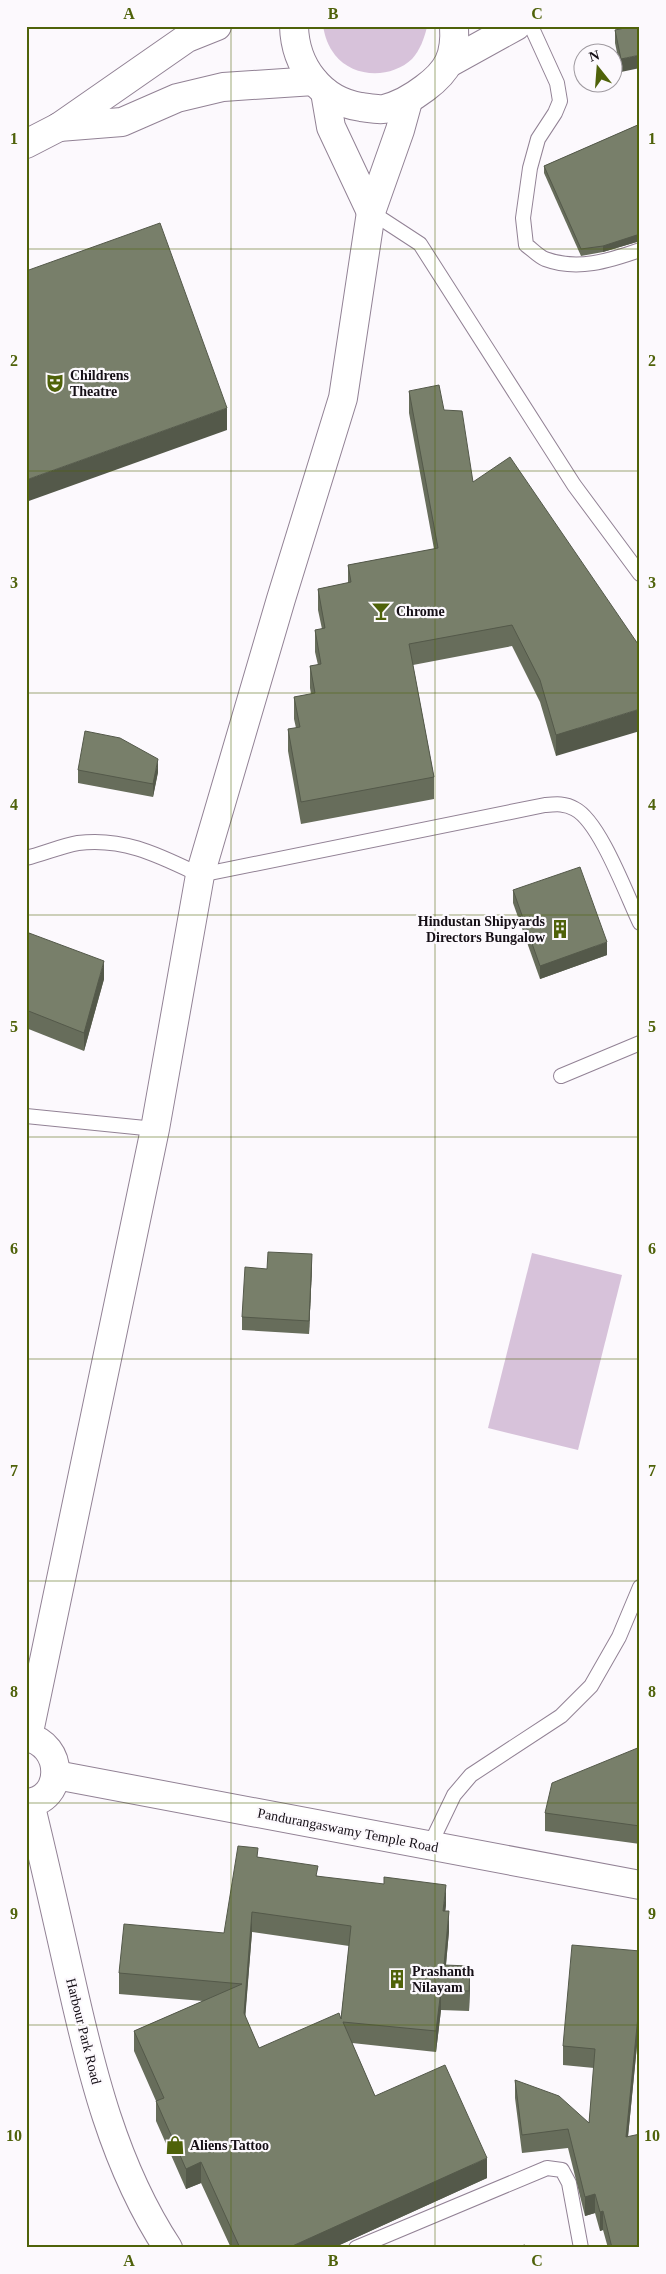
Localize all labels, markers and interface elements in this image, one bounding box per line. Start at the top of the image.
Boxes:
text: A [123,5,135,22]
text: B [328,5,339,22]
text: C [531,5,543,22]
north arrow [574,42,624,92]
text: N [587,47,601,65]
text: 1 [10,130,18,147]
text: 1 [648,130,656,147]
text: 2 [10,352,18,369]
text: 2 [648,352,656,369]
place label: Childrens Theatre [70,368,129,399]
theatre icon: Childrens Theatre [44,372,66,394]
text: 3 [10,574,18,591]
text: 3 [648,574,656,591]
bar icon: Chrome [370,600,392,622]
place label: Chrome [396,604,445,619]
text: 4 [10,796,18,813]
text: 4 [648,796,656,813]
place label: Hindustan Shipyards Directors Bungalow [418,914,546,945]
building icon: Hindustan Shipyards Directors Bungalow [549,918,571,940]
text: 5 [10,1018,18,1035]
text: 5 [648,1018,656,1035]
text: 6 [10,1240,18,1257]
text: 6 [648,1240,656,1257]
text: 7 [10,1462,18,1479]
text: 7 [648,1462,656,1479]
text: 8 [10,1683,18,1700]
text: 8 [648,1683,656,1700]
street label: Pandurangaswamy Temple Road [256,1806,440,1855]
text: 9 [10,1905,18,1922]
text: 9 [648,1905,656,1922]
place label: Prashanth Nilayam [412,1964,474,1995]
building icon: Prashanth Nilayam [386,1968,408,1990]
street label: Harbour Park Road [63,1976,104,2086]
text: 10 [6,2127,22,2144]
text: 10 [644,2127,660,2144]
shop icon: Aliens Tattoo [164,2134,186,2156]
place label: Aliens Tattoo [190,2138,269,2153]
text: A [123,2252,135,2269]
text: B [328,2252,339,2269]
text: C [531,2252,543,2269]

